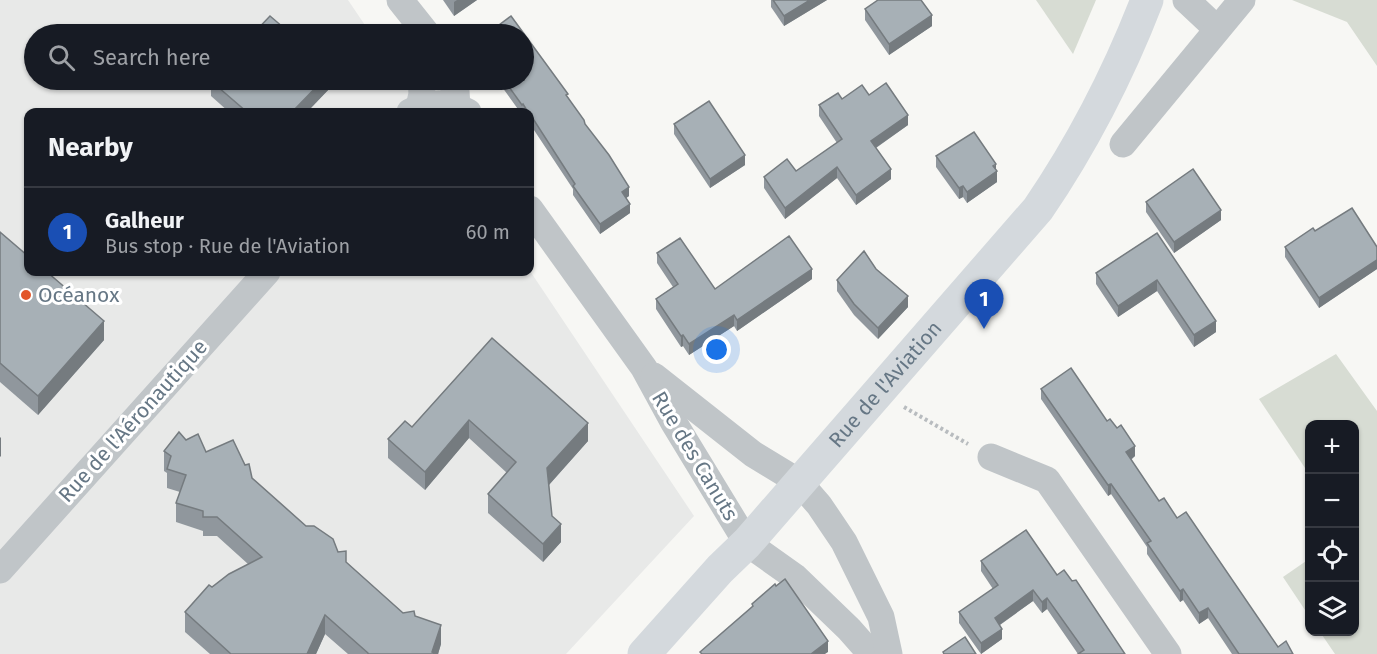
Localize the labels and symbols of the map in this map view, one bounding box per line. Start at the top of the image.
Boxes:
pin: 1 [964,280,1004,329]
place label: Océanox [38,282,120,308]
marker: Océanox [19,288,33,302]
street label: Rue de l'Aviation [823,316,947,453]
street label: Rue de l'Aéronautique [53,334,213,508]
your location [702,335,731,364]
street label: Rue des Canuts [646,387,744,526]

